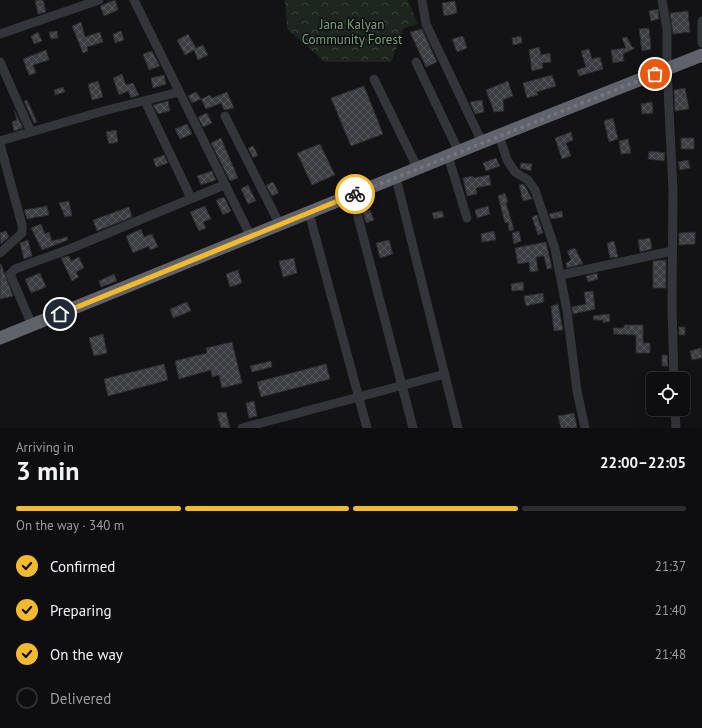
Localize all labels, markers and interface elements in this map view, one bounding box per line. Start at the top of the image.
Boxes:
park label: Jana Kalyan Community Forest [302,16,403,48]
pin [638,57,672,91]
icon: bag [644,63,666,85]
courier [335,174,375,214]
icon: bike [344,183,366,205]
pin [43,297,77,331]
icon: home [49,303,71,325]
map controls [646,372,690,416]
button: locate [646,372,690,416]
text: Arriving in [16,439,74,456]
text: 22:00–22:05 [600,453,686,472]
text: 3 min [16,454,79,487]
text: On the way · 340 m [16,517,124,534]
icon: check [16,555,38,577]
text: Confirmed [50,557,115,576]
text: 21:37 [655,558,686,575]
icon: check [16,599,38,621]
text: Preparing [50,601,112,620]
text: 21:40 [655,602,686,619]
icon: check [16,643,38,665]
text: On the way [50,645,123,664]
text: 21:48 [655,646,686,663]
text: Delivered [50,689,111,708]

